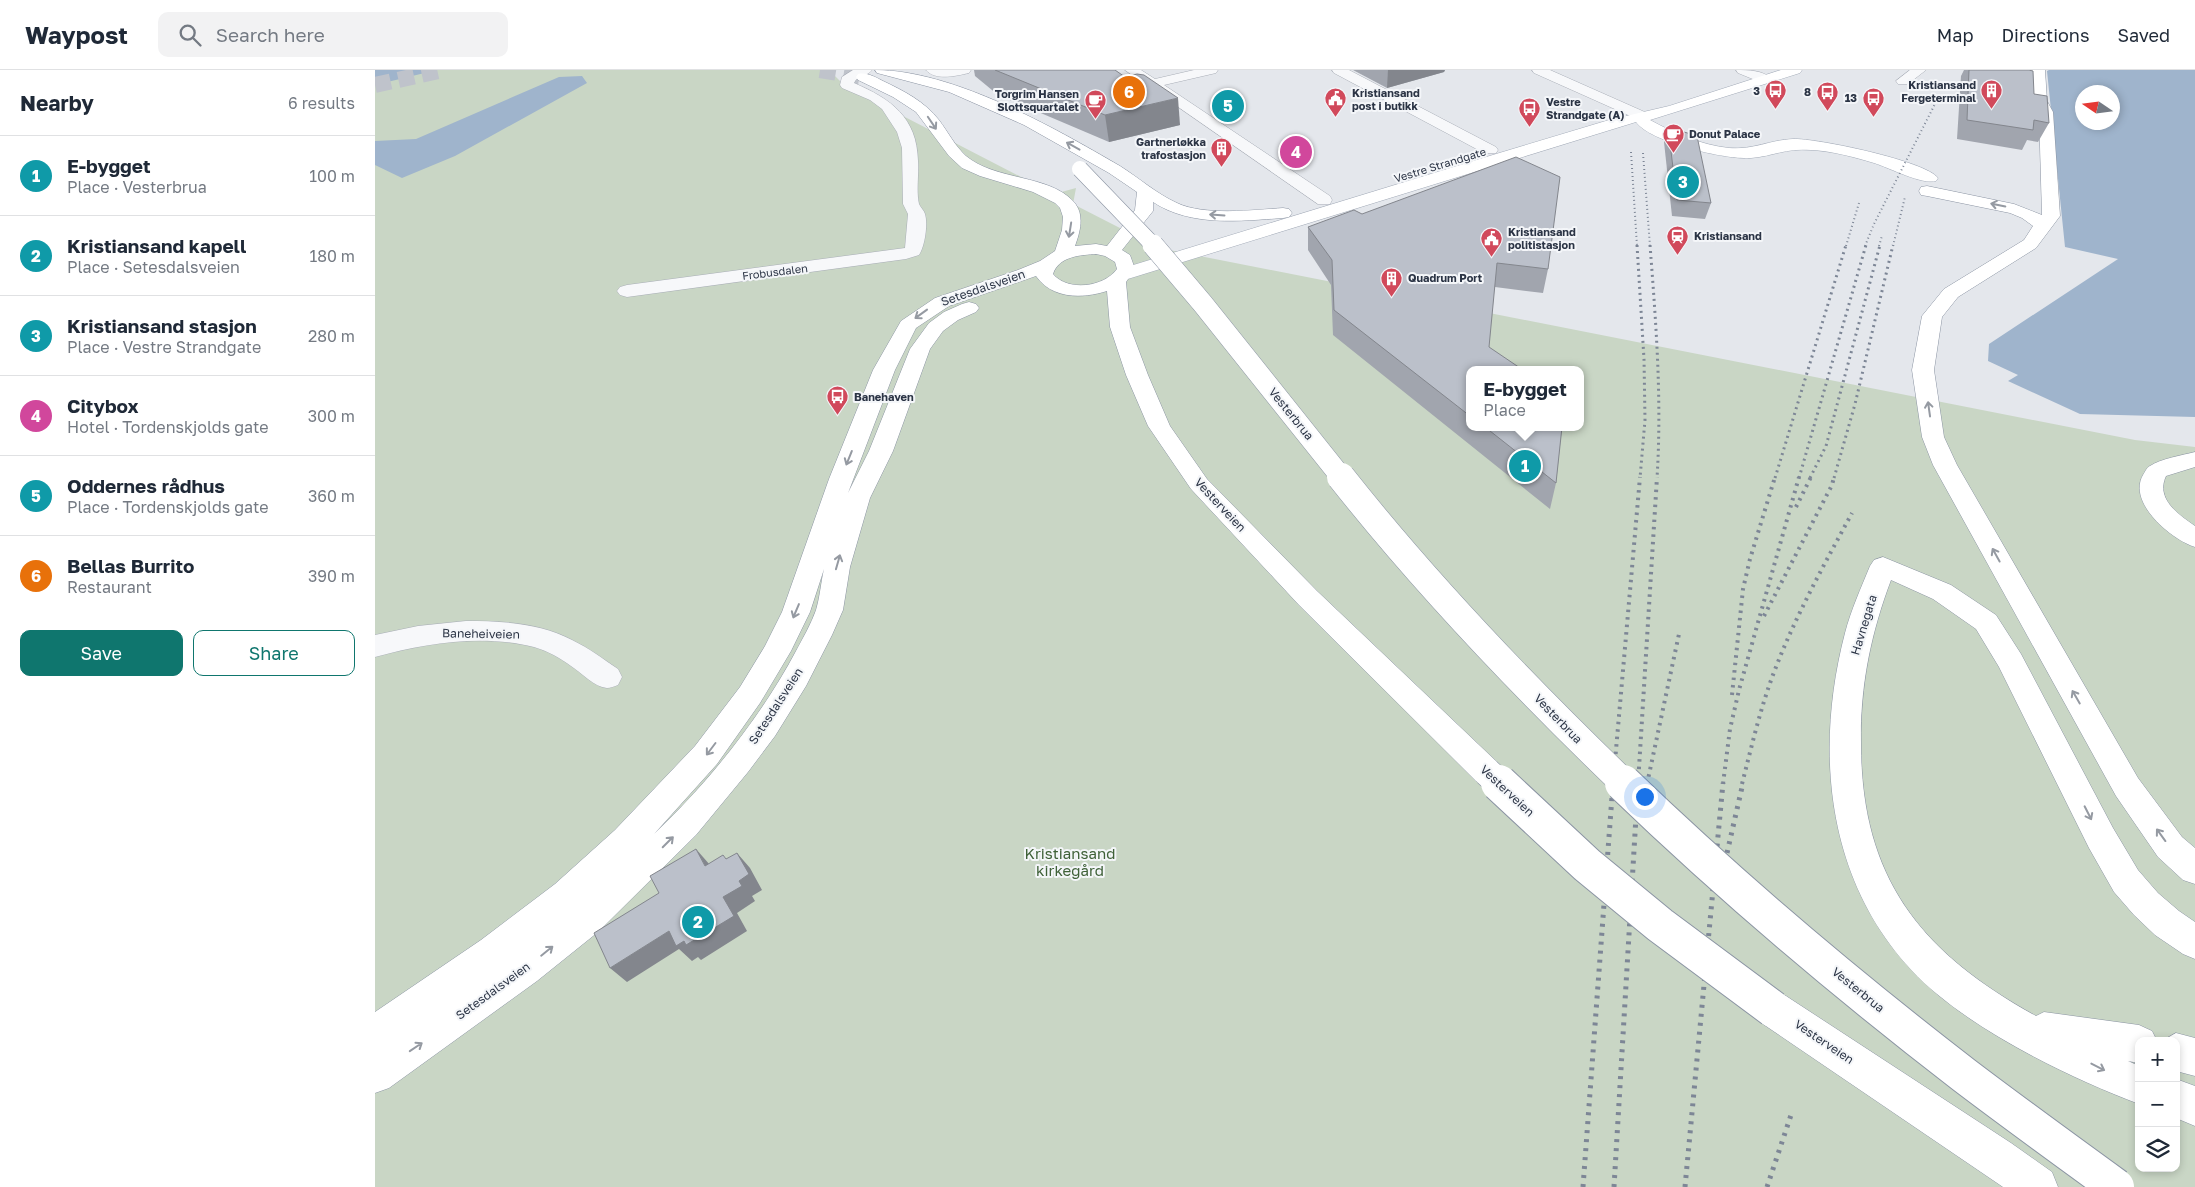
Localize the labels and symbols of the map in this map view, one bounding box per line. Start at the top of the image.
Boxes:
pin: 6 [1113,73,1145,111]
place label: Kristiansand Fergeterminal [1901,78,1976,104]
bus stop icon: 3 [1764,79,1788,110]
building icon: Kristiansand Fergeterminal [1980,79,2004,110]
bus stop icon: 8 [1815,80,1839,111]
place label: 3 [1753,84,1760,97]
place label: 8 [1804,85,1811,98]
north arrow [2075,85,2120,130]
place label: Kristiansand post i butikk [1352,86,1420,112]
bus stop icon: 13 [1861,86,1885,117]
place label: Torgrim Hansen Slottsquartalet [995,87,1080,113]
pin: 5 [1212,87,1244,125]
public building icon: Kristiansand post i butikk [1324,87,1348,118]
cafe icon: Torgrim Hansen Slottsquartalet [1083,88,1107,119]
place label: 13 [1845,91,1857,104]
place label: Vestre Strandgate (A) [1546,95,1625,121]
bus stop icon: Vestre Strandgate (A) [1518,96,1542,127]
one-way arrow [927,115,937,129]
cafe icon: Donut Palace [1661,122,1685,153]
place label: Donut Palace [1689,127,1761,140]
pin: 4 [1280,133,1312,171]
place label: Gartnerløkka trafostasjon [1136,135,1206,161]
building icon: Gartnerløkka trafostasjon [1210,136,1234,167]
one-way arrow [1066,141,1081,150]
street label: Vestre Strandgate [1392,144,1487,185]
pin: 3 [1667,163,1699,201]
one-way arrow [1990,200,2006,209]
one-way arrow [1209,211,1225,220]
one-way arrow [1064,222,1074,238]
station icon: Kristiansand [1666,224,1690,255]
place label: Kristiansand politistasjon [1508,225,1576,251]
public building icon: Kristiansand politistasjon [1480,226,1504,257]
place label: Kristiansand [1694,229,1762,242]
street label: Frobusdalen [741,261,809,282]
street label: Setesdalsveien [939,266,1027,309]
building icon: Quadrum Port [1380,266,1404,297]
place label: Quadrum Port [1408,271,1483,284]
one-way arrow [914,309,928,319]
street label: Vesterbrua [1266,384,1317,443]
bus stop icon: Banehaven [826,385,850,416]
place label: Banehaven [854,390,914,403]
one-way arrow [1923,401,1933,417]
pin: 1 [1509,447,1541,485]
one-way arrow [844,450,853,465]
street label: Vesterveien [1192,475,1249,535]
one-way arrow [1991,548,2000,563]
one-way arrow [834,554,844,570]
street label: Havnegata [1847,593,1880,657]
one-way arrow [790,603,800,618]
street label: Baneheiveien [442,625,520,642]
street label: Setesdalsveien [745,665,806,747]
one-way arrow [2071,689,2081,704]
street label: Vesterbrua [1531,691,1586,747]
one-way arrow [705,742,716,755]
street label: Vesterveien [1477,762,1537,819]
your location [1632,784,1658,810]
one-way arrow [2084,805,2093,820]
one-way arrow [2156,828,2166,842]
one-way arrow [661,836,674,848]
park label: Kristiansand kirkegård [1025,844,1115,879]
pin: 2 [682,903,714,941]
one-way arrow [540,945,553,956]
street label: Setesdalsveien [453,959,533,1023]
street label: Vesterbrua [1829,964,1888,1015]
street label: Vesterveien [1792,1016,1857,1067]
one-way arrow [408,1041,422,1051]
one-way arrow [2090,1063,2105,1072]

